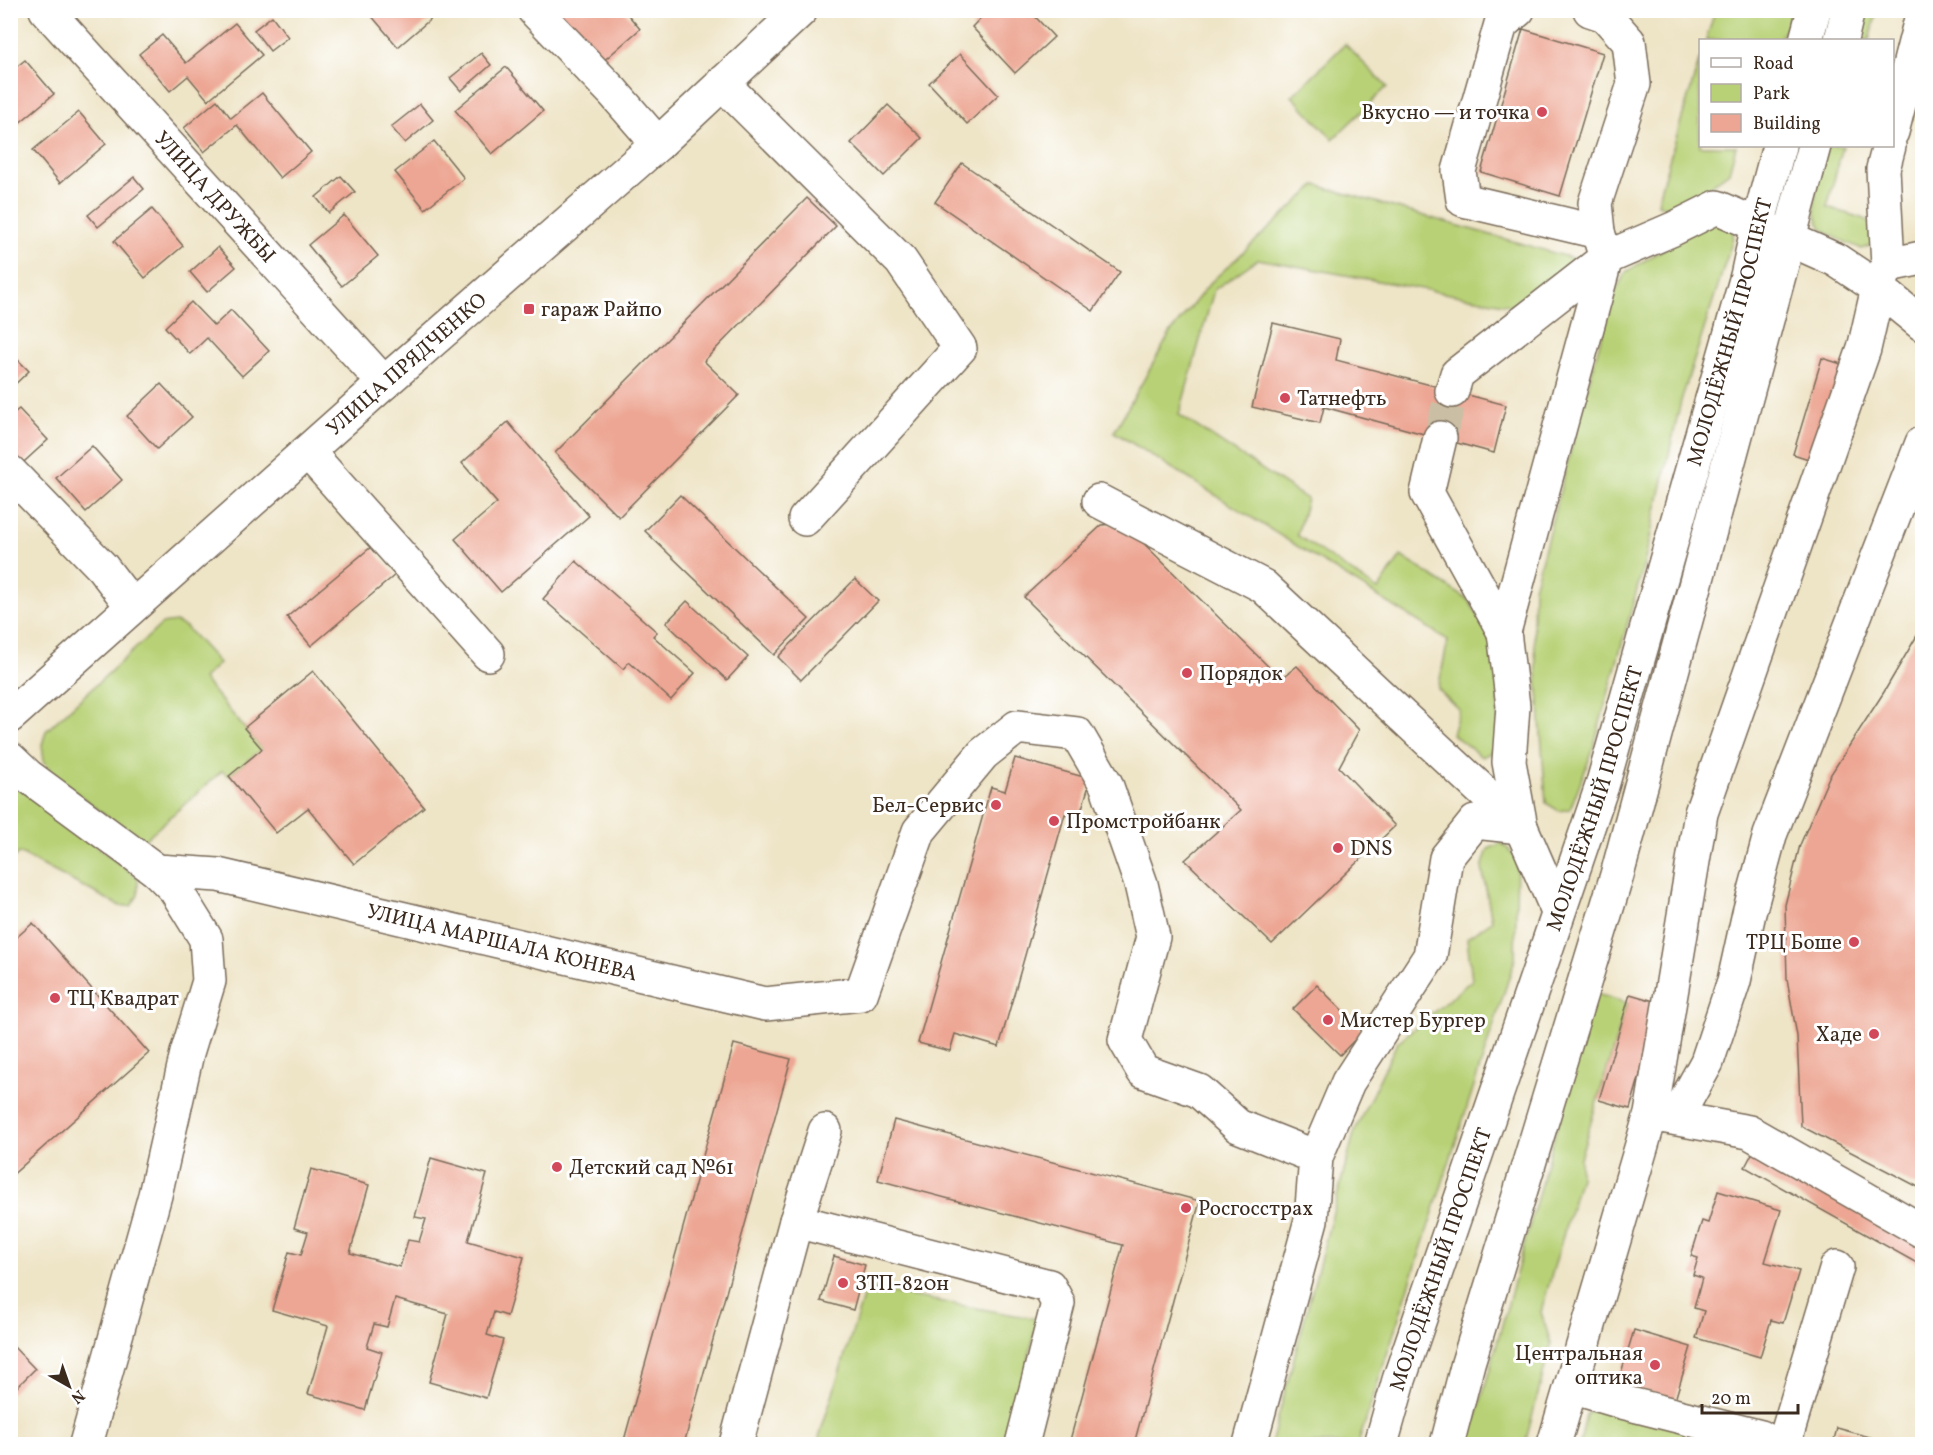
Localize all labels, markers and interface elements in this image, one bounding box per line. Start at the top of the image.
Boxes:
legend [1699,39,1894,147]
text: Road [1753,52,1794,77]
text: Park [1753,82,1790,107]
place label: Вкусно — и точка [1361,99,1530,128]
marker: Вкусно — и точка [1535,105,1549,119]
text: Building [1753,112,1821,137]
street label: УЛИЦА ДРУЖБЫ [147,125,282,270]
street label: МОЛОДЁЖНЫЙ ПРОСПЕКТ [1681,195,1781,470]
street label: УЛИЦА ПРЯДЧЕНКО [321,287,494,444]
place label: гараж Райпо [541,296,662,325]
marker: гараж Райпо [522,302,536,316]
place label: Татнефть [1297,385,1387,414]
marker: Татнефть [1278,391,1292,405]
place label: Порядок [1199,660,1283,689]
street label: МОЛОДЁЖНЫЙ ПРОСПЕКТ [1540,663,1651,936]
marker: Порядок [1180,666,1194,680]
place label: Бел-Сервис [872,792,984,821]
marker: Бел-Сервис [989,798,1003,812]
place label: Промстройбанк [1066,808,1220,837]
marker: Промстройбанк [1047,814,1061,828]
place label: DNS [1350,835,1393,864]
marker: DNS [1331,841,1345,855]
street label: УЛИЦА МАРШАЛА КОНЕВА [363,898,640,989]
place label: ТРЦ Боше [1746,929,1842,958]
marker: ТРЦ Боше [1847,935,1861,949]
place label: ТЦ Квадрат [67,985,179,1014]
marker: ТЦ Квадрат [48,991,62,1005]
place label: Мистер Бургер [1340,1007,1486,1036]
marker: Мистер Бургер [1321,1013,1335,1027]
place label: Хаде [1816,1021,1862,1050]
marker: Хаде [1867,1027,1881,1041]
street label: МОЛОДЁЖНЫЙ ПРОСПЕКТ [1384,1124,1500,1395]
place label: Детский сад №61 [569,1154,734,1183]
marker: Детский сад №61 [550,1160,564,1174]
place label: Росгосстрах [1198,1195,1313,1224]
marker: Росгосстрах [1179,1201,1193,1215]
place label: ЗТП-820н [855,1270,949,1299]
marker: ЗТП-820н [836,1276,850,1290]
place label: Центральная оптика [1515,1340,1643,1393]
north arrow [39,1356,99,1416]
marker: Центральная оптика [1648,1358,1662,1372]
scale bar [1702,1377,1798,1415]
text: N [66,1384,89,1408]
text: 20 m [1711,1387,1751,1412]

